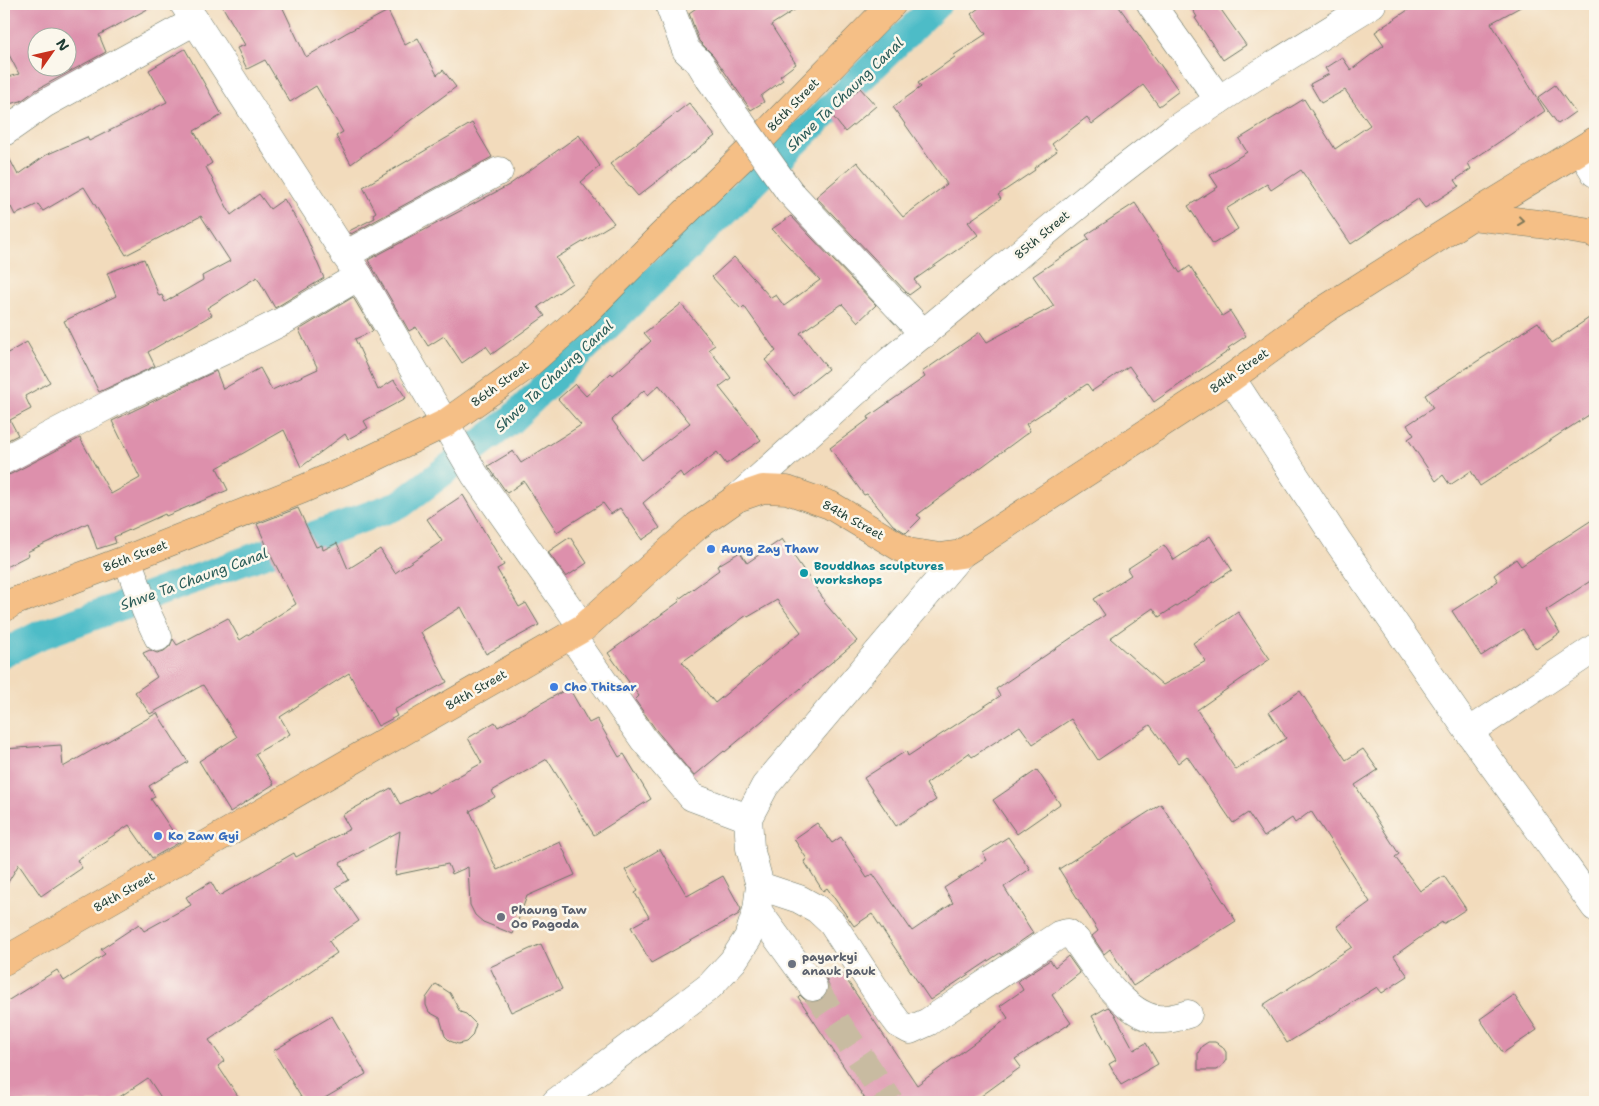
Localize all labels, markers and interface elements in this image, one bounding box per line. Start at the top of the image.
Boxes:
north arrow [28,28,78,78]
water label: Shwe Ta Chaung Canal [783,33,907,155]
text: N [52,35,73,54]
street label: 86th Street [764,75,822,135]
street label: 85th Street [1011,207,1073,263]
one-way arrow [1517,215,1525,226]
water label: Shwe Ta Chaung Canal [491,316,617,436]
street label: 84th Street [1206,345,1272,397]
street label: 86th Street [468,358,532,410]
street label: 84th Street [819,496,887,544]
street label: 86th Street [100,536,170,576]
place label: Aung Zay Thaw [721,541,819,557]
marker: Aung Zay Thaw [705,543,717,555]
water label: Shwe Ta Chaung Canal [118,544,270,614]
place label: Bouddhas sculptures workshops [814,558,944,588]
marker: Bouddhas sculptures workshops [798,567,810,579]
street label: 84th Street [442,666,510,714]
place label: Cho Thitsar [564,679,637,695]
marker: Cho Thitsar [548,681,560,693]
place label: Ko Zaw Gyi [168,828,239,844]
marker: Ko Zaw Gyi [152,830,164,842]
street label: 84th Street [90,868,158,916]
place label: Phaung Taw Oo Pagoda [511,902,587,932]
marker: Phaung Taw Oo Pagoda [495,911,507,923]
place label: payarkyi anauk pauk [802,949,876,979]
marker: payarkyi anauk pauk [786,958,798,970]

